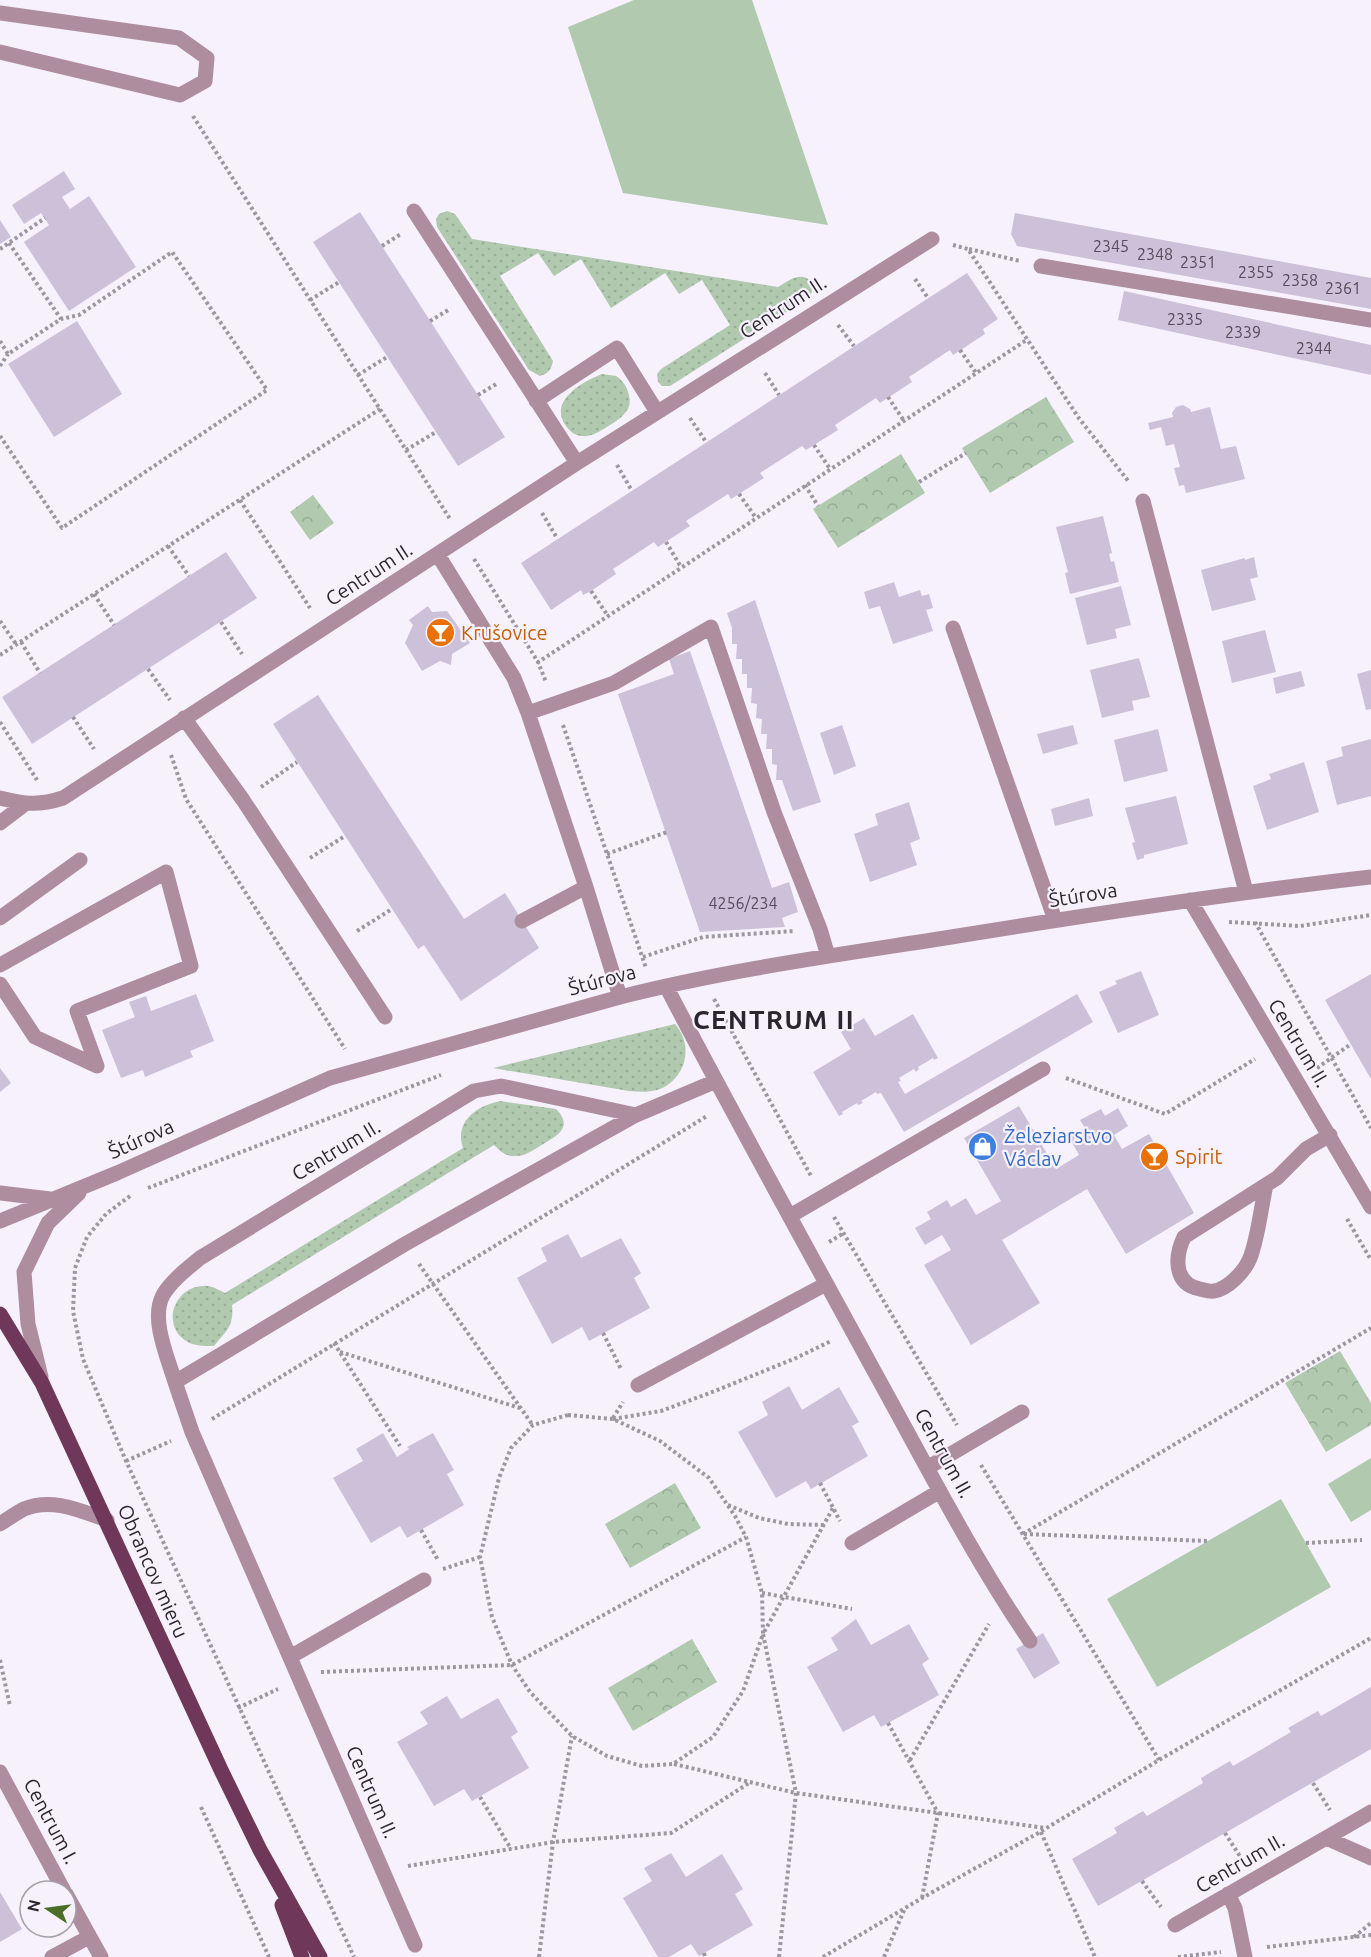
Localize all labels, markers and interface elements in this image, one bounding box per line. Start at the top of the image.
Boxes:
house number: 2345 [1093,237,1129,255]
house number: 2348 [1137,245,1173,263]
house number: 2351 [1180,253,1216,271]
house number: 2355 [1238,263,1274,281]
street label: Centrum II. [735,270,830,343]
house number: 2358 [1282,271,1318,289]
house number: 2361 [1325,279,1361,297]
house number: 2335 [1167,310,1203,328]
house number: 2339 [1225,323,1261,341]
house number: 2344 [1296,339,1332,357]
street label: Centrum II. [321,537,416,610]
bar icon: Krušovice [424,617,456,649]
place label: Krušovice [461,621,547,644]
street label: Štúrova [1047,878,1119,911]
house number: 4256/234 [708,894,778,912]
street label: Štúrova [566,959,638,1000]
street label: Centrum II. [1264,995,1335,1091]
district label: CENTRUM II [693,1005,855,1034]
street label: Štúrova [105,1114,177,1163]
street label: Centrum II. [288,1114,384,1185]
place label: Železiarstvo Václav [1004,1124,1113,1170]
shop icon: Železiarstvo Václav [967,1131,999,1163]
bar icon: Spirit [1138,1141,1170,1173]
place label: Spirit [1175,1145,1222,1168]
street label: Centrum II. [910,1404,978,1501]
street label: Obrancov mieru [114,1500,193,1641]
street label: Centrum II. [342,1742,403,1841]
street label: Centrum I. [19,1774,84,1867]
street label: Centrum II. [1191,1828,1288,1897]
north arrow [18,1879,78,1939]
text: N [23,1898,43,1913]

